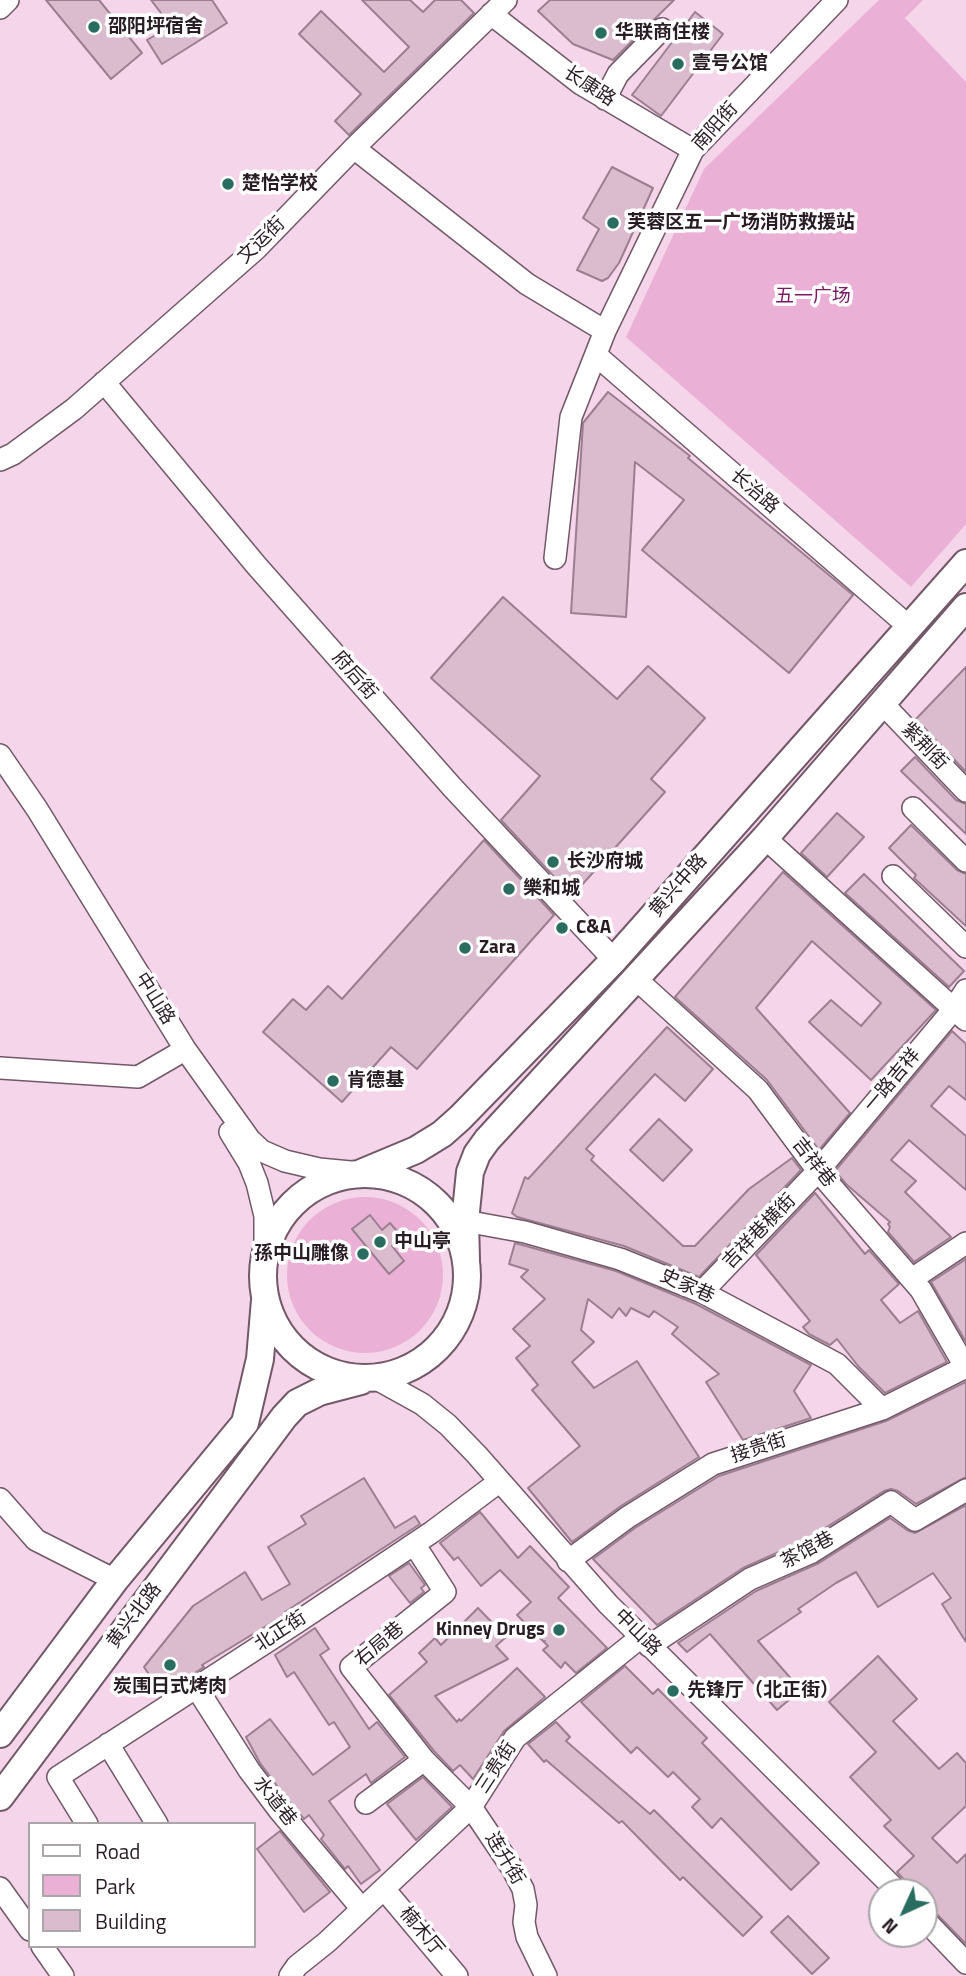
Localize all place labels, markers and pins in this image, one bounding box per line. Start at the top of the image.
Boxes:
place label: 邵阳坪宿舍 [108,16,203,38]
marker: 邵阳坪宿舍 [86,19,102,35]
place label: 华联商住楼 [615,22,710,44]
marker: 华联商住楼 [593,25,609,41]
place label: 壹号公馆 [692,53,768,75]
marker: 壹号公馆 [670,56,686,72]
place label: 楚怡学校 [242,173,318,195]
marker: 楚怡学校 [220,176,236,192]
place label: 芙蓉区五一广场消防救援站 [627,212,855,234]
marker: 芙蓉区五一广场消防救援站 [605,215,621,231]
place label: 长沙府城 [567,851,643,873]
marker: 长沙府城 [545,854,561,870]
place label: 樂和城 [523,878,580,900]
marker: 樂和城 [501,881,517,897]
place label: C&A [576,917,611,939]
marker: C&A [554,920,570,936]
place label: Zara [479,937,516,959]
marker: Zara [457,940,473,956]
place label: 肯德基 [347,1070,404,1092]
marker: 肯德基 [325,1073,341,1089]
place label: 中山亭 [394,1231,451,1253]
marker: 中山亭 [372,1234,388,1250]
place label: 孫中山雕像 [254,1243,349,1265]
marker: 孫中山雕像 [355,1246,371,1262]
place label: Kinney Drugs [436,1619,545,1641]
marker: Kinney Drugs [551,1622,567,1638]
marker: 炭围日式烤肉 [162,1657,178,1673]
place label: 炭围日式烤肉 [113,1676,227,1698]
place label: 先锋厅（北正街） [687,1680,839,1702]
marker: 先锋厅（北正街） [665,1683,681,1699]

